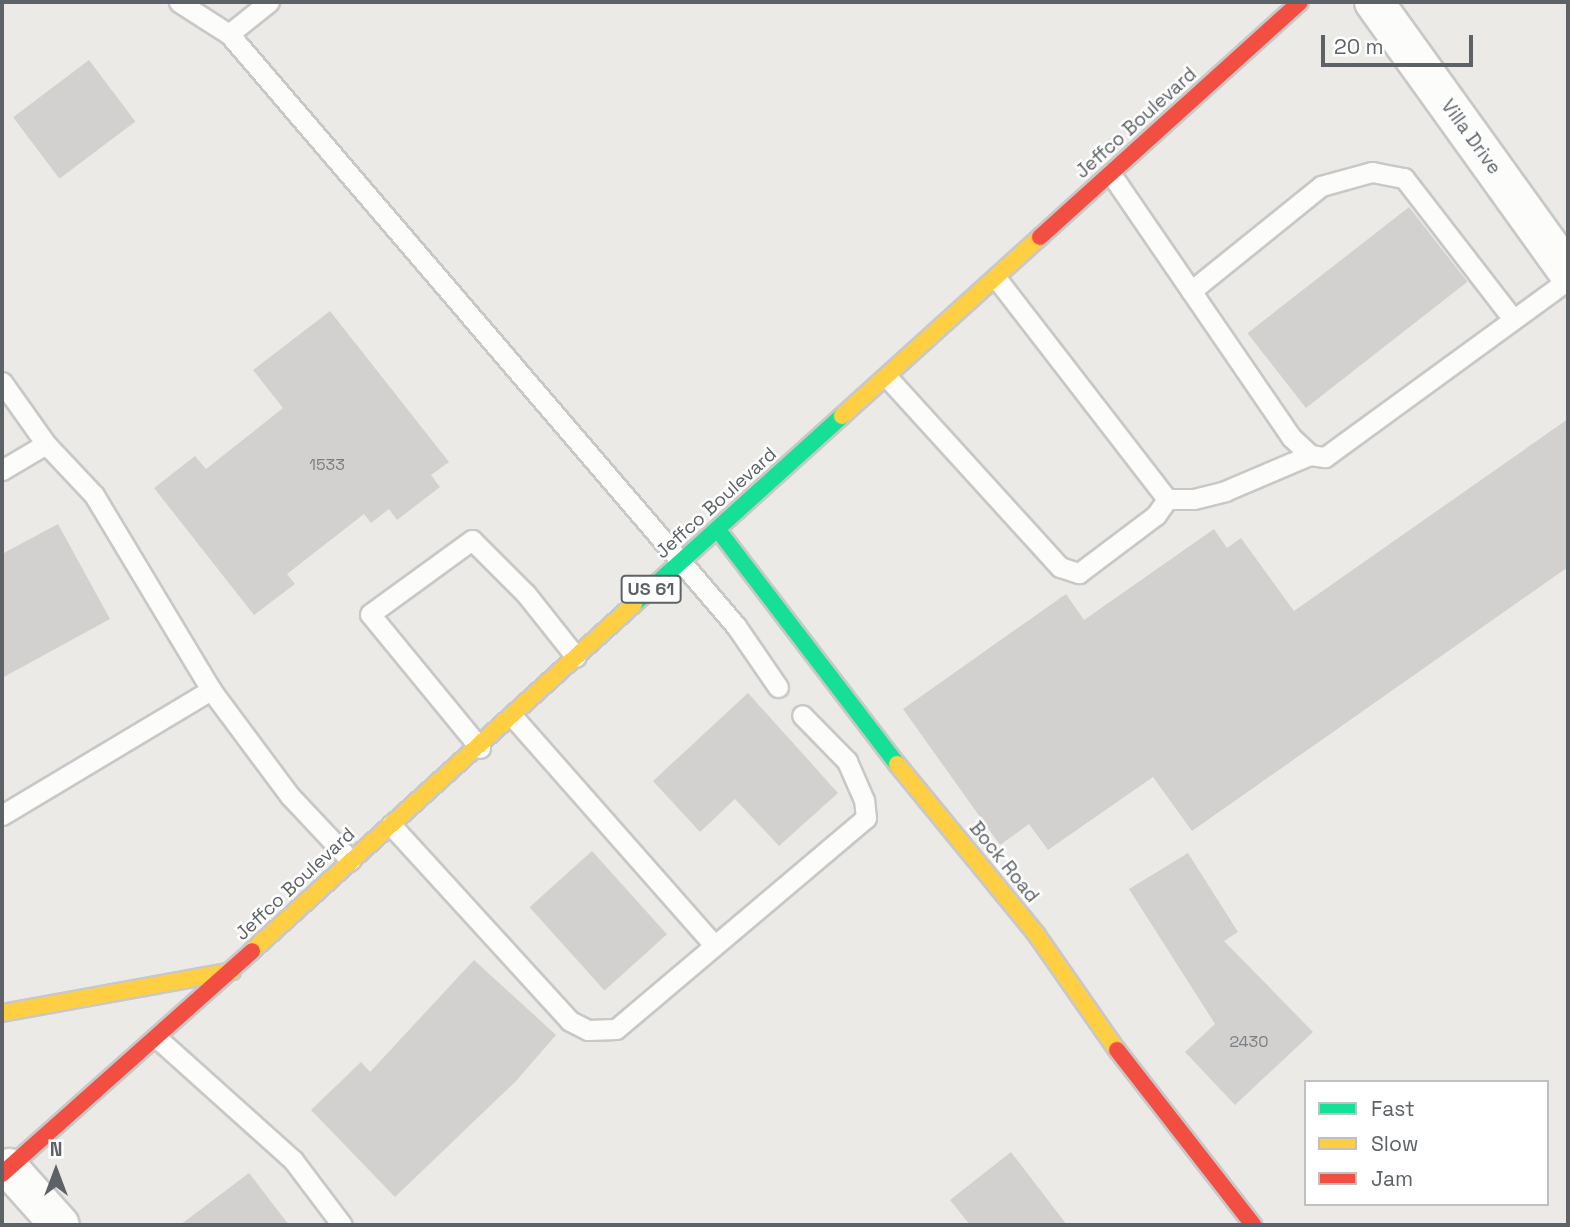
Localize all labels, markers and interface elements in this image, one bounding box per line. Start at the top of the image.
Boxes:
scale bar [1325,21,1477,65]
text: 20 m [1334,33,1384,60]
street label: Jeffco Boulevard [1071,63,1201,183]
street label: Villa Drive [1436,95,1506,179]
street label: Jeffco Boulevard [651,443,781,563]
house number: 1533 [309,455,345,475]
road number: US 61 [620,574,682,604]
street label: Bock Road [964,817,1044,907]
street label: Jeffco Boulevard [231,823,359,945]
house number: 2430 [1229,1032,1269,1052]
legend [1304,1080,1549,1206]
text: Fast [1371,1095,1415,1122]
text: Slow [1371,1130,1419,1157]
north arrow [21,1136,91,1206]
text: N [50,1137,62,1162]
text: Jam [1371,1165,1413,1192]

